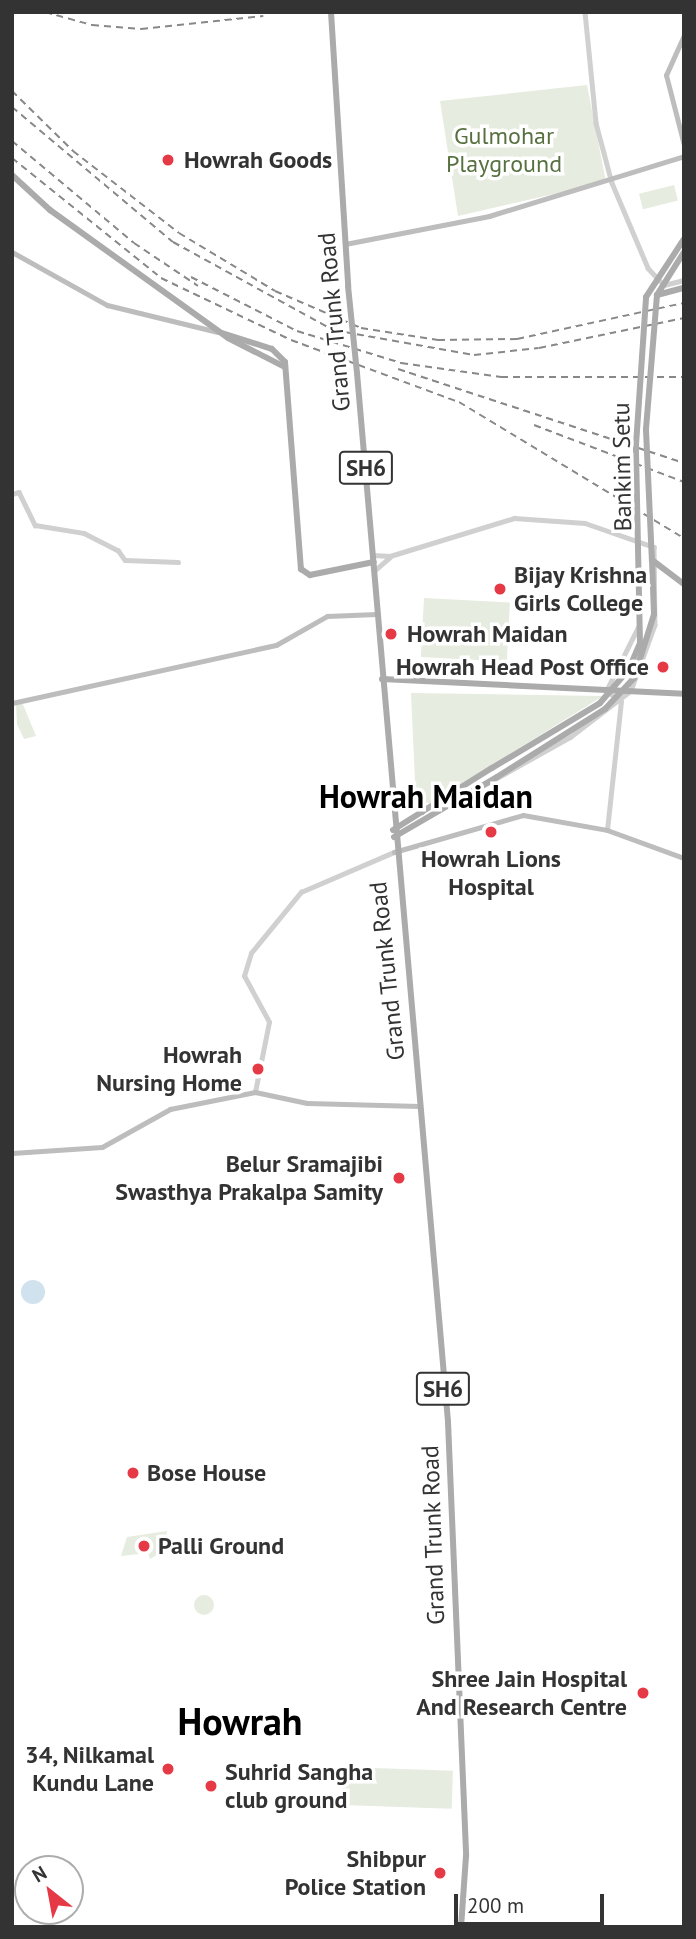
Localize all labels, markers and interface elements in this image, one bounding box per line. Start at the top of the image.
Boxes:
park label: Gulmohar Playground [446,122,562,178]
place label: Howrah Goods [184,146,333,174]
marker: Howrah Goods [158,150,178,170]
street label: Grand Trunk Road [312,231,356,413]
street label: Bankim Setu [606,402,638,532]
road number: SH6 [338,448,394,488]
place label: Bijay Krishna Girls College [514,561,648,617]
marker: Bijay Krishna Girls College [492,581,508,597]
place label: Howrah Maidan [407,620,568,648]
marker: Howrah Maidan [381,624,401,644]
place label: Howrah Head Post Office [396,653,649,681]
marker: Howrah Head Post Office [655,659,671,675]
district label: Howrah Maidan [319,777,533,815]
marker: Howrah Lions Hospital [481,822,501,842]
place label: Howrah Lions Hospital [421,845,561,901]
street label: Grand Trunk Road [363,880,411,1062]
place label: Howrah Nursing Home [96,1041,242,1097]
marker: Howrah Nursing Home [248,1059,268,1079]
place label: Belur Sramajibi Swasthya Prakalpa Samity [115,1150,383,1206]
marker: Belur Sramajibi Swasthya Prakalpa Samity [389,1168,409,1188]
road number: SH6 [415,1370,471,1408]
street label: Grand Trunk Road [415,1444,451,1626]
place label: Bose House [147,1459,266,1487]
marker: Bose House [125,1465,141,1481]
place label: Palli Ground [158,1532,284,1560]
marker: Palli Ground [136,1538,152,1554]
place label: Shree Jain Hospital And Research Centre [416,1665,627,1721]
marker: Shree Jain Hospital And Research Centre [633,1683,653,1703]
district label: Howrah [177,1698,303,1744]
place label: 34, Nilkamal Kundu Lane [23,1741,154,1797]
place label: Suhrid Sangha club ground [225,1758,373,1814]
marker: 34, Nilkamal Kundu Lane [160,1761,176,1777]
marker: Suhrid Sangha club ground [203,1778,219,1794]
place label: Shibpur Police Station [285,1845,426,1901]
north arrow [14,1855,84,1925]
text: N [28,1860,51,1887]
marker: Shibpur Police Station [432,1865,448,1881]
scale bar [458,1880,608,1924]
text: 200 m [467,1892,524,1919]

